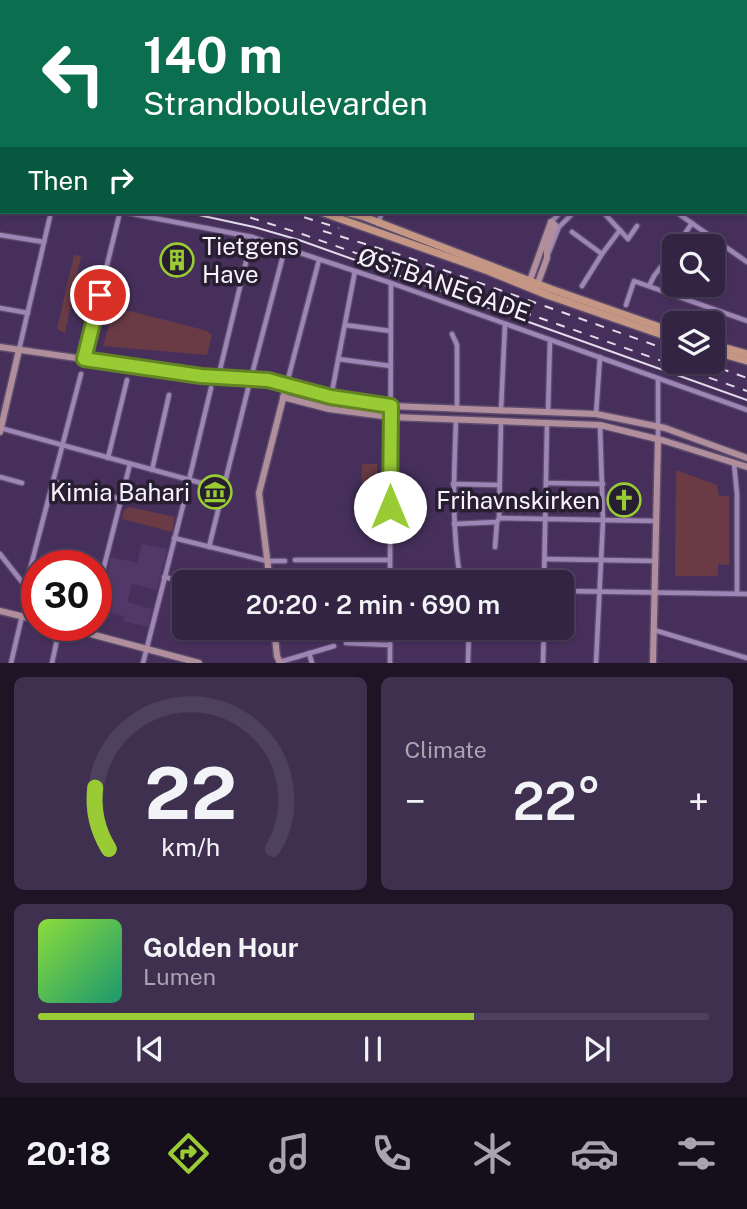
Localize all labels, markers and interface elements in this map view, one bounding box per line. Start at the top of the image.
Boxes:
text: 140 m [143,26,283,84]
icon: left [28,28,119,119]
text: Strandboulevarden [143,85,428,122]
icon: right [102,161,140,199]
text: Then [28,165,88,196]
place label: Tietgens Have [202,232,299,288]
map controls [662,234,725,374]
button: search [662,234,725,297]
building icon: Tietgens Have [158,241,196,279]
street label: ØSTBANEGADE [354,241,534,327]
pin [70,265,130,325]
icon: arrive [81,276,119,314]
button: layers [662,311,725,374]
position arrow [353,470,427,544]
museum icon: Kimia Bahari [196,473,234,511]
place label: Kimia Bahari [50,478,190,506]
church icon: Frihavnskirken [605,481,643,519]
place label: Frihavnskirken [436,486,600,514]
speed limit sign: 30 [21,550,112,641]
text: 20:20 · 2 min · 690 m [246,589,500,620]
text: Climate [405,736,487,763]
text: 22 [144,751,236,836]
text: 22° [512,771,601,832]
text: − [405,779,426,824]
text: + [688,779,709,824]
text: km/h [161,832,220,862]
text: Golden Hour [143,932,298,963]
text: Lumen [143,963,216,990]
icon: previous [131,1030,169,1068]
icon: pause [354,1030,392,1068]
icon: next [578,1030,616,1068]
icon: directions [164,1129,213,1178]
icon: music [265,1129,314,1178]
icon: phone [367,1129,416,1178]
icon: climate [468,1129,517,1178]
icon: car [570,1129,619,1178]
icon: filters [672,1129,721,1178]
text: 20:18 [26,1135,111,1172]

